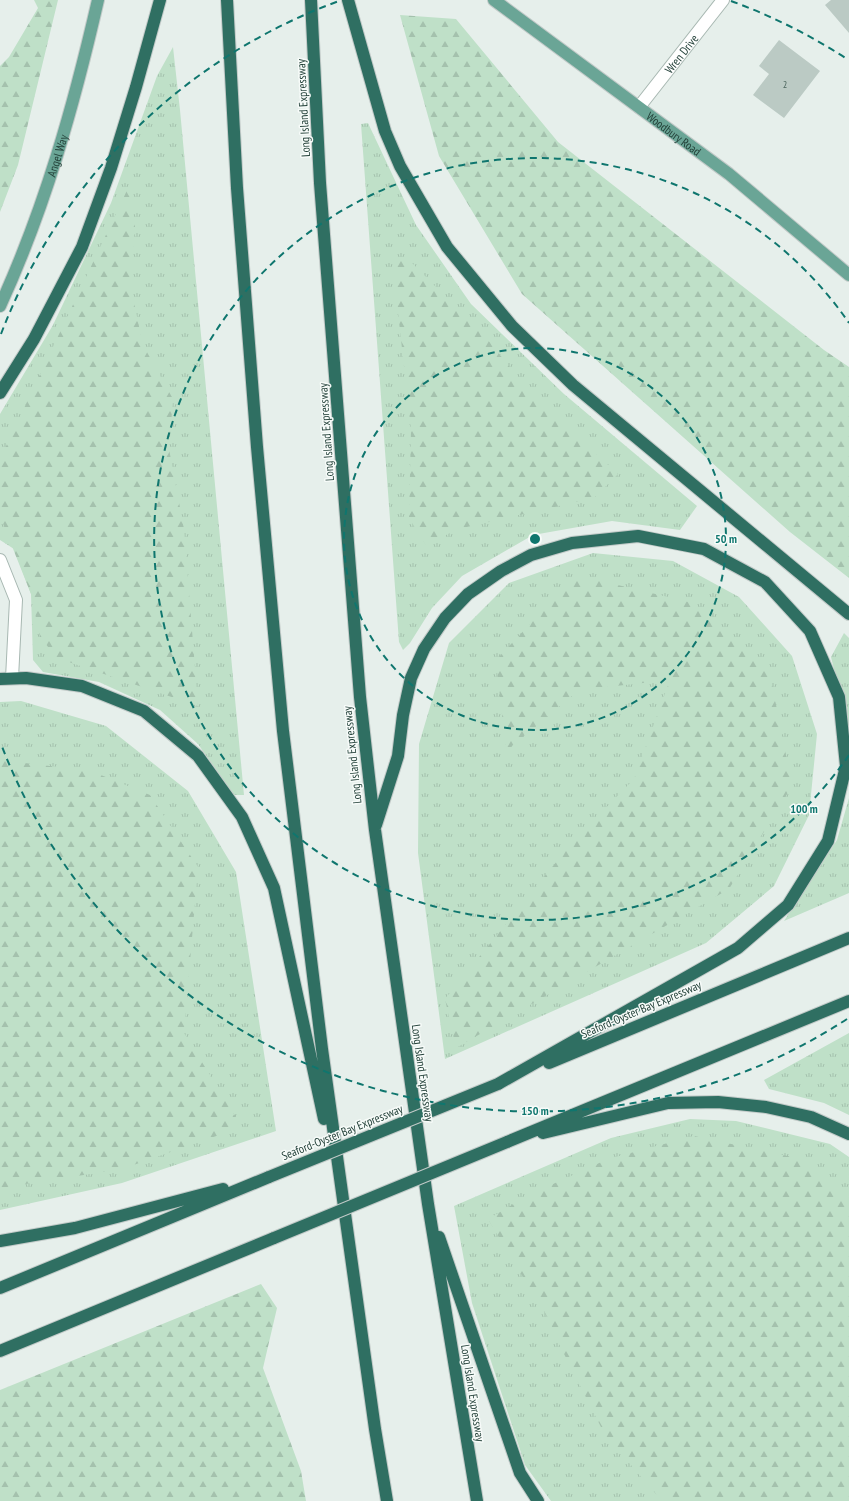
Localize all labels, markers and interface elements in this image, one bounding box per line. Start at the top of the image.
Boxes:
street label: Wren Drive [661,31,701,76]
street label: Long Island Expressway [293,58,313,157]
house number: 2 [783,78,787,91]
street label: Woodbury Road [644,108,704,158]
street label: Angel Way [43,132,71,178]
street label: Long Island Expressway [315,382,337,481]
text: 50 m [715,531,737,546]
centre of rings [528,532,542,546]
street label: Long Island Expressway [339,705,365,805]
text: 100 m [790,801,818,816]
street label: Seaford-Oyster Bay Expressway [579,977,704,1041]
street label: Long Island Expressway [409,1023,437,1123]
street label: Seaford-Oyster Bay Expressway [279,1101,405,1163]
text: 150 m [521,1103,549,1118]
street label: Long Island Expressway [458,1343,488,1443]

